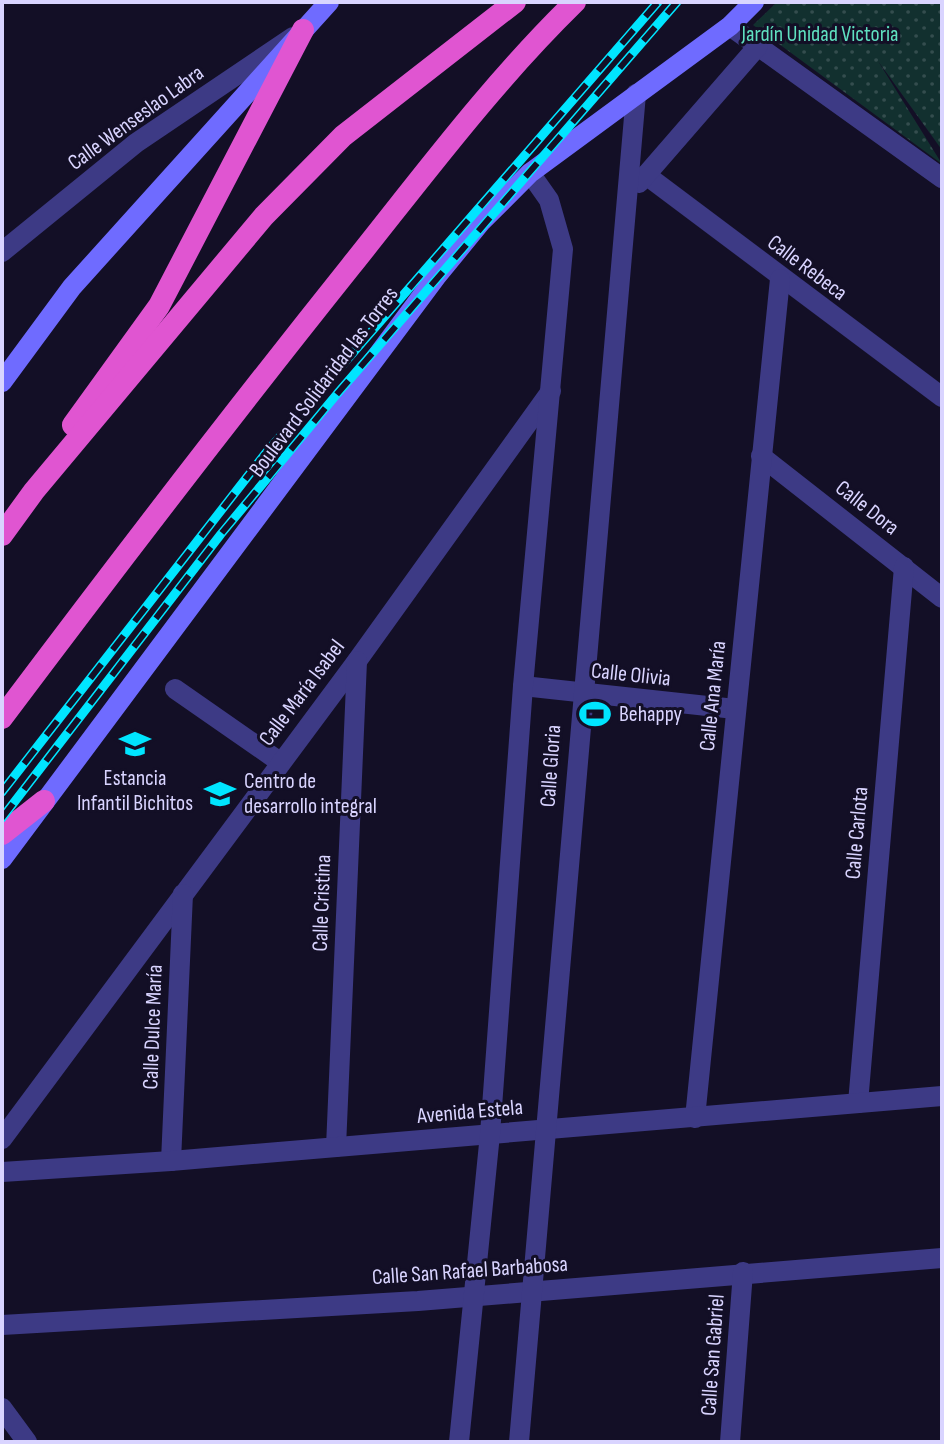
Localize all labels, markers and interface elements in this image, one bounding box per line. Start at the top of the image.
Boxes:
park label: Jardín Unidad Victoria [740,21,899,48]
street label: Calle Wenseslao Labra [63,60,209,176]
street label: Calle Rebeca [762,229,852,307]
street label: Boulevard Solidaridad las Torres [244,281,404,483]
street label: Calle Dora [830,475,904,541]
street label: Calle María Isabel [253,635,351,751]
street label: Calle Ana María [694,639,732,753]
street label: Calle Olivia [590,657,672,693]
sports icon: Behappy [578,697,612,731]
place label: Behappy [619,701,683,728]
street label: Calle Gloria [535,724,567,808]
school or university icon: Estancia Infantil Bichitos [118,727,152,761]
place label: Estancia Infantil Bichitos [77,765,193,817]
place label: Centro de desarrollo integral [244,768,377,820]
school or university icon: Centro de desarrollo integral [203,777,237,811]
street label: Calle Carlota [840,786,874,880]
street label: Calle Cristina [307,854,337,952]
street label: Calle Dulce María [137,964,169,1090]
street label: Avenida Estela [415,1094,524,1130]
street label: Calle San Rafael Barbabosa [371,1251,569,1291]
street label: Calle San Gabriel [695,1293,731,1417]

